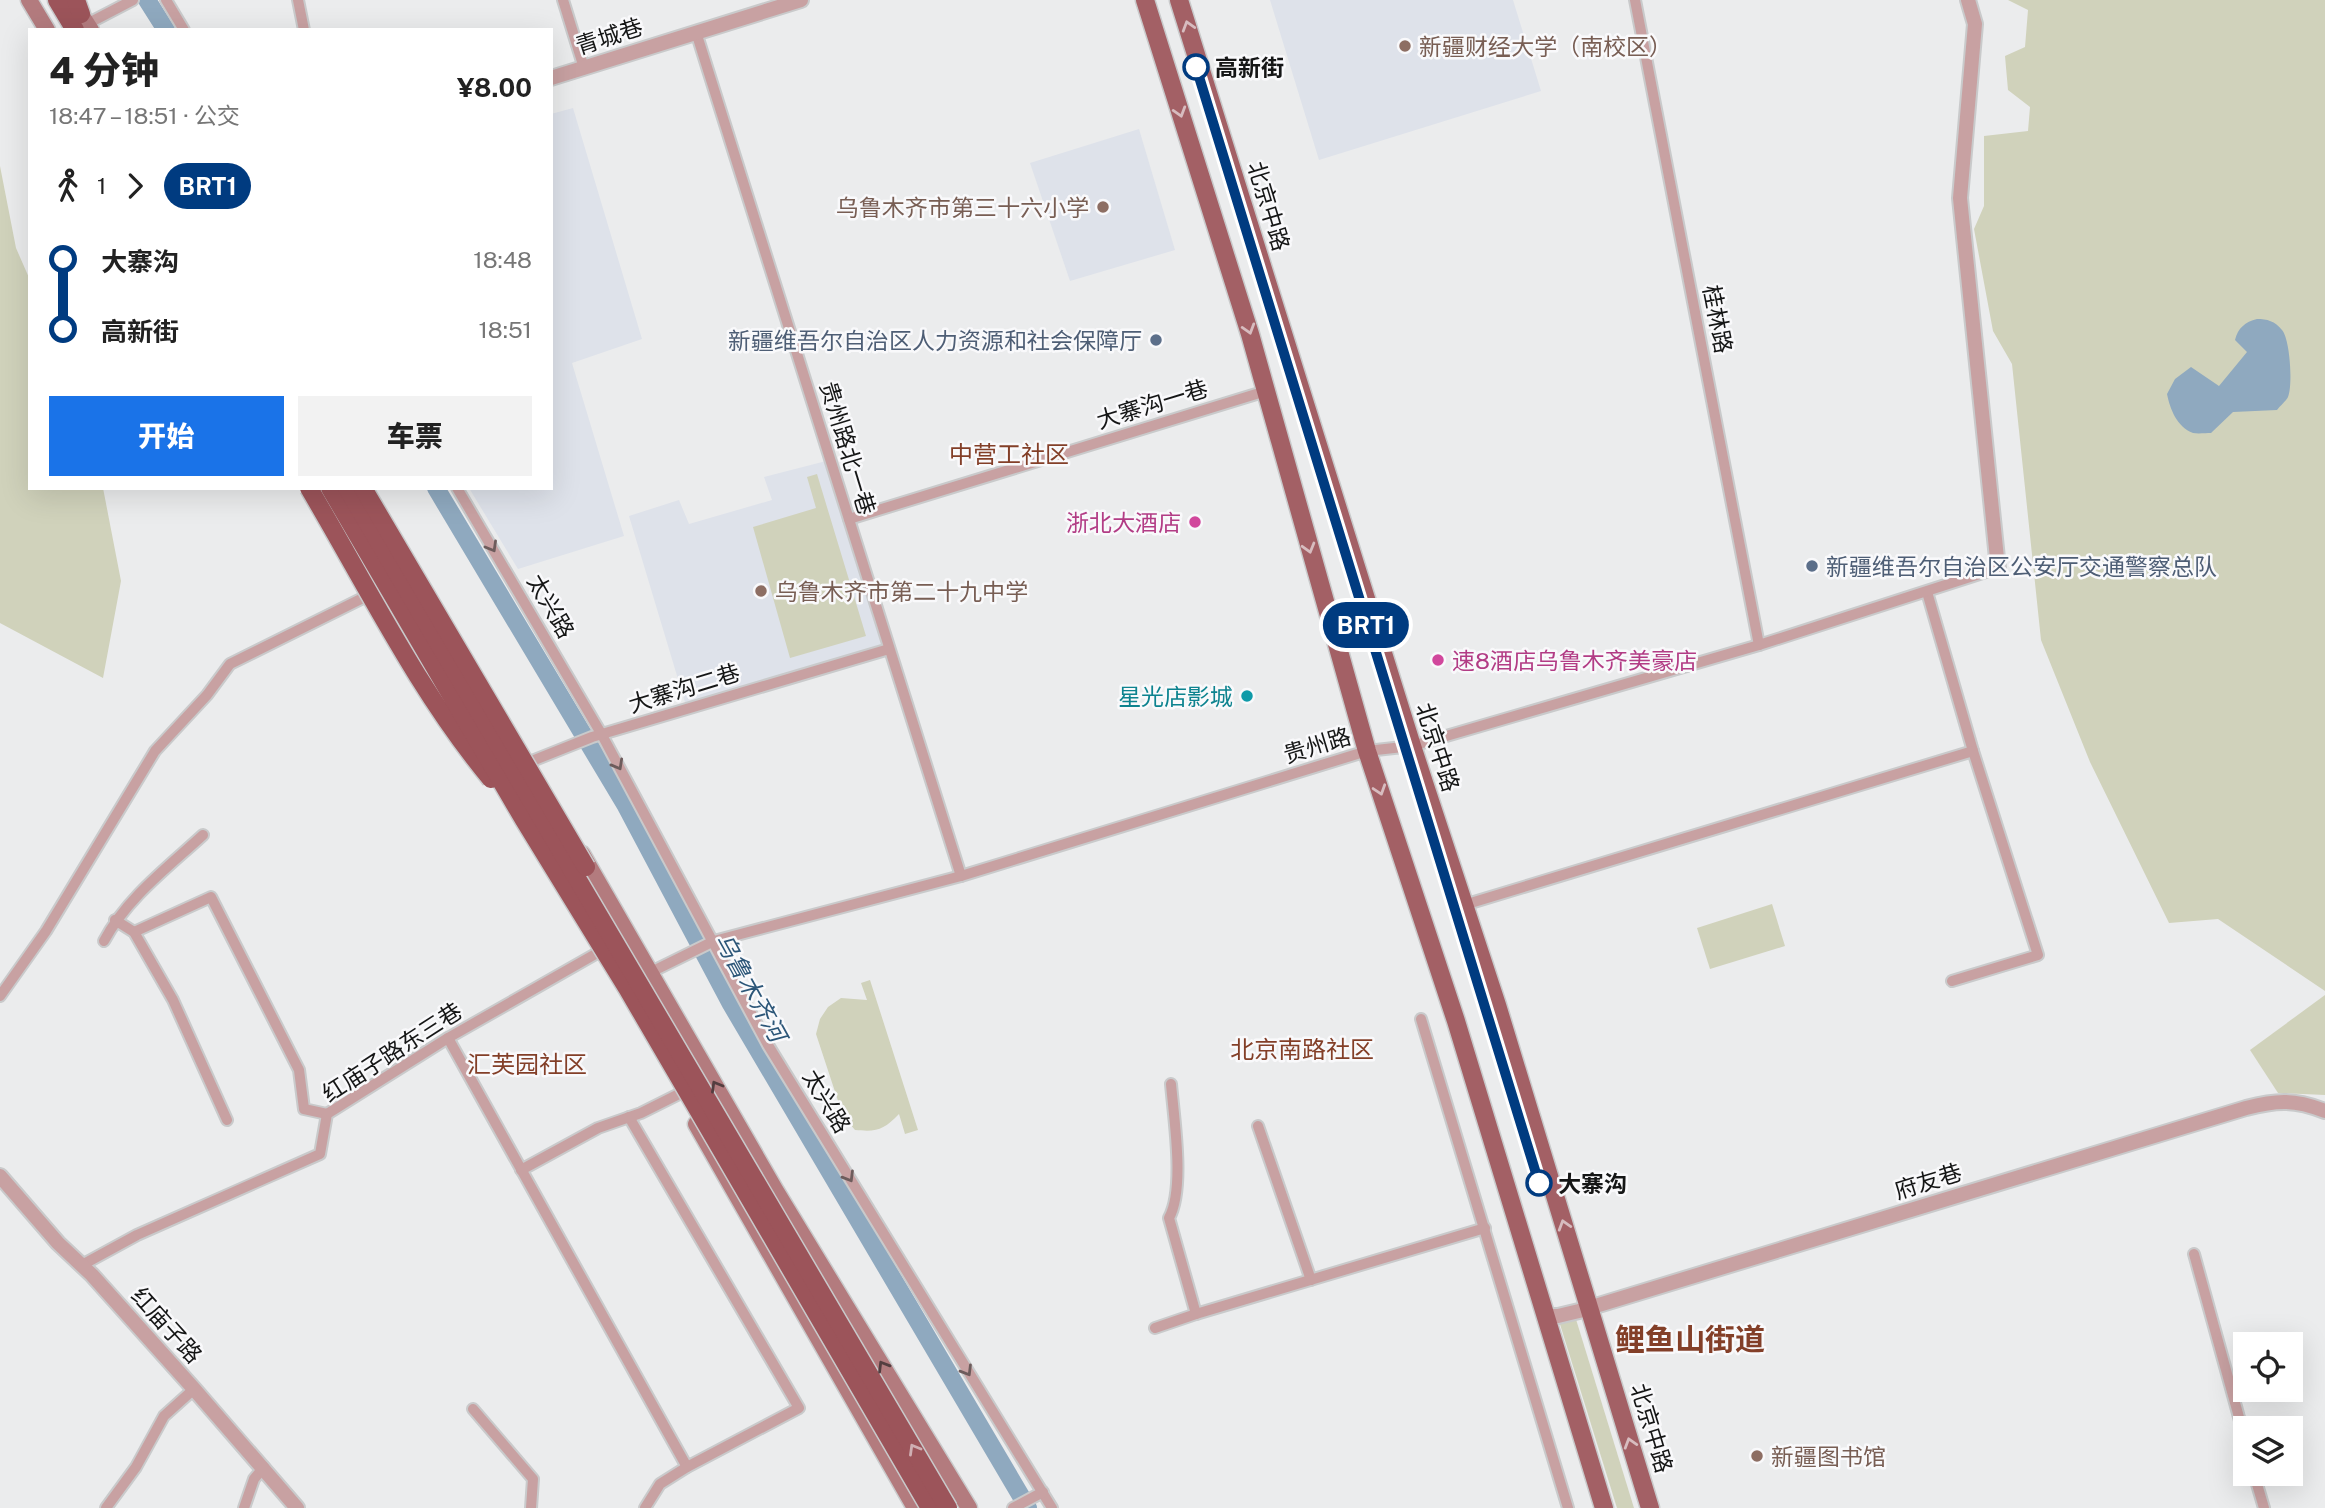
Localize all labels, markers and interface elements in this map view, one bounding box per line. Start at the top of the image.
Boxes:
street label: 青城巷 [572,12,646,60]
one-way arrow [1181,21,1196,33]
place label: 新疆财经大学（南校区） [1419,33,1672,60]
marker: 新疆财经大学（南校区） [1397,38,1413,54]
text: 4 分钟 [49,48,159,93]
marker: 高新街 [1183,54,1209,80]
place label: 高新街 [1215,54,1284,81]
text: ¥8.00 [457,72,532,103]
text: 18:47 – 18:51 · 公交 [49,102,240,129]
one-way arrow [1172,106,1187,118]
street label: 北京中路 [1243,158,1295,254]
icon: walk [49,167,87,205]
icon: forward [116,167,154,205]
text: 1 [97,172,106,199]
text: BRT1 [178,172,237,200]
place label: 乌鲁木齐市第三十六小学 [836,194,1089,221]
marker: 乌鲁木齐市第三十六小学 [1095,199,1111,215]
text: 大寨沟 [101,246,179,277]
text: 18:48 [473,246,532,273]
street label: 桂林路 [1698,283,1738,355]
text: 高新街 [101,316,179,347]
text: 18:51 [478,316,532,343]
one-way arrow [1240,323,1255,335]
place label: 新疆维吾尔自治区人力资源和社会保障厅 [728,327,1142,354]
marker: 新疆维吾尔自治区人力资源和社会保障厅 [1148,332,1164,348]
street label: 大寨沟一巷 [1093,374,1211,434]
street label: 贵州路北一巷 [815,378,881,518]
button: 开始 [49,396,284,476]
button: 车票 [298,396,532,476]
district label: 中营工社区 [949,440,1069,468]
place label: 浙北大酒店 [1066,509,1181,536]
marker: 浙北大酒店 [1187,514,1203,530]
one-way arrow [483,540,496,553]
one-way arrow [1301,542,1315,554]
place label: 新疆维吾尔自治区公安厅交通警察总队 [1826,553,2217,580]
marker: 新疆维吾尔自治区公安厅交通警察总队 [1804,558,1820,574]
street label: 太兴路 [522,569,580,643]
place label: 乌鲁木齐市第二十九中学 [775,578,1028,605]
marker: 乌鲁木齐市第二十九中学 [753,583,769,599]
line badge: BRT1 [1317,602,1415,648]
text: BRT1 [1337,611,1395,639]
place label: 速8酒店乌鲁木齐美豪店 [1452,647,1697,674]
marker: 速8酒店乌鲁木齐美豪店 [1430,652,1446,668]
street label: 大寨沟二巷 [625,658,743,718]
place label: 星光店影城 [1118,683,1233,710]
marker: 星光店影城 [1239,688,1255,704]
street label: 北京中路 [1411,699,1465,795]
street label: 贵州路 [1280,722,1354,768]
one-way arrow [610,758,623,770]
one-way arrow [1372,783,1386,796]
water label: 乌鲁木齐河 [710,928,794,1050]
street label: 红庙子路东三巷 [317,997,467,1107]
district label: 北京南路社区 [1230,1035,1374,1063]
district label: 汇芙园社区 [467,1050,587,1078]
street label: 太兴路 [798,1064,856,1138]
one-way arrow [711,1081,724,1094]
street label: 府友巷 [1891,1158,1965,1204]
one-way arrow [840,1170,853,1183]
marker: 大寨沟 [1526,1170,1552,1196]
place label: 大寨沟 [1558,1170,1627,1197]
one-way arrow [1557,1219,1572,1231]
street label: 红庙子路 [126,1282,208,1368]
district label: 鲤鱼山街道 [1615,1321,1765,1357]
map controls [2233,1332,2303,1486]
button: locate [2233,1332,2303,1402]
one-way arrow [878,1361,891,1374]
one-way arrow [959,1364,972,1377]
street label: 北京中路 [1626,1380,1678,1476]
button: layers [2233,1416,2303,1486]
one-way arrow [1624,1437,1639,1449]
place label: 新疆图书馆 [1771,1443,1886,1470]
one-way arrow [909,1444,922,1457]
marker: 新疆图书馆 [1749,1448,1765,1464]

